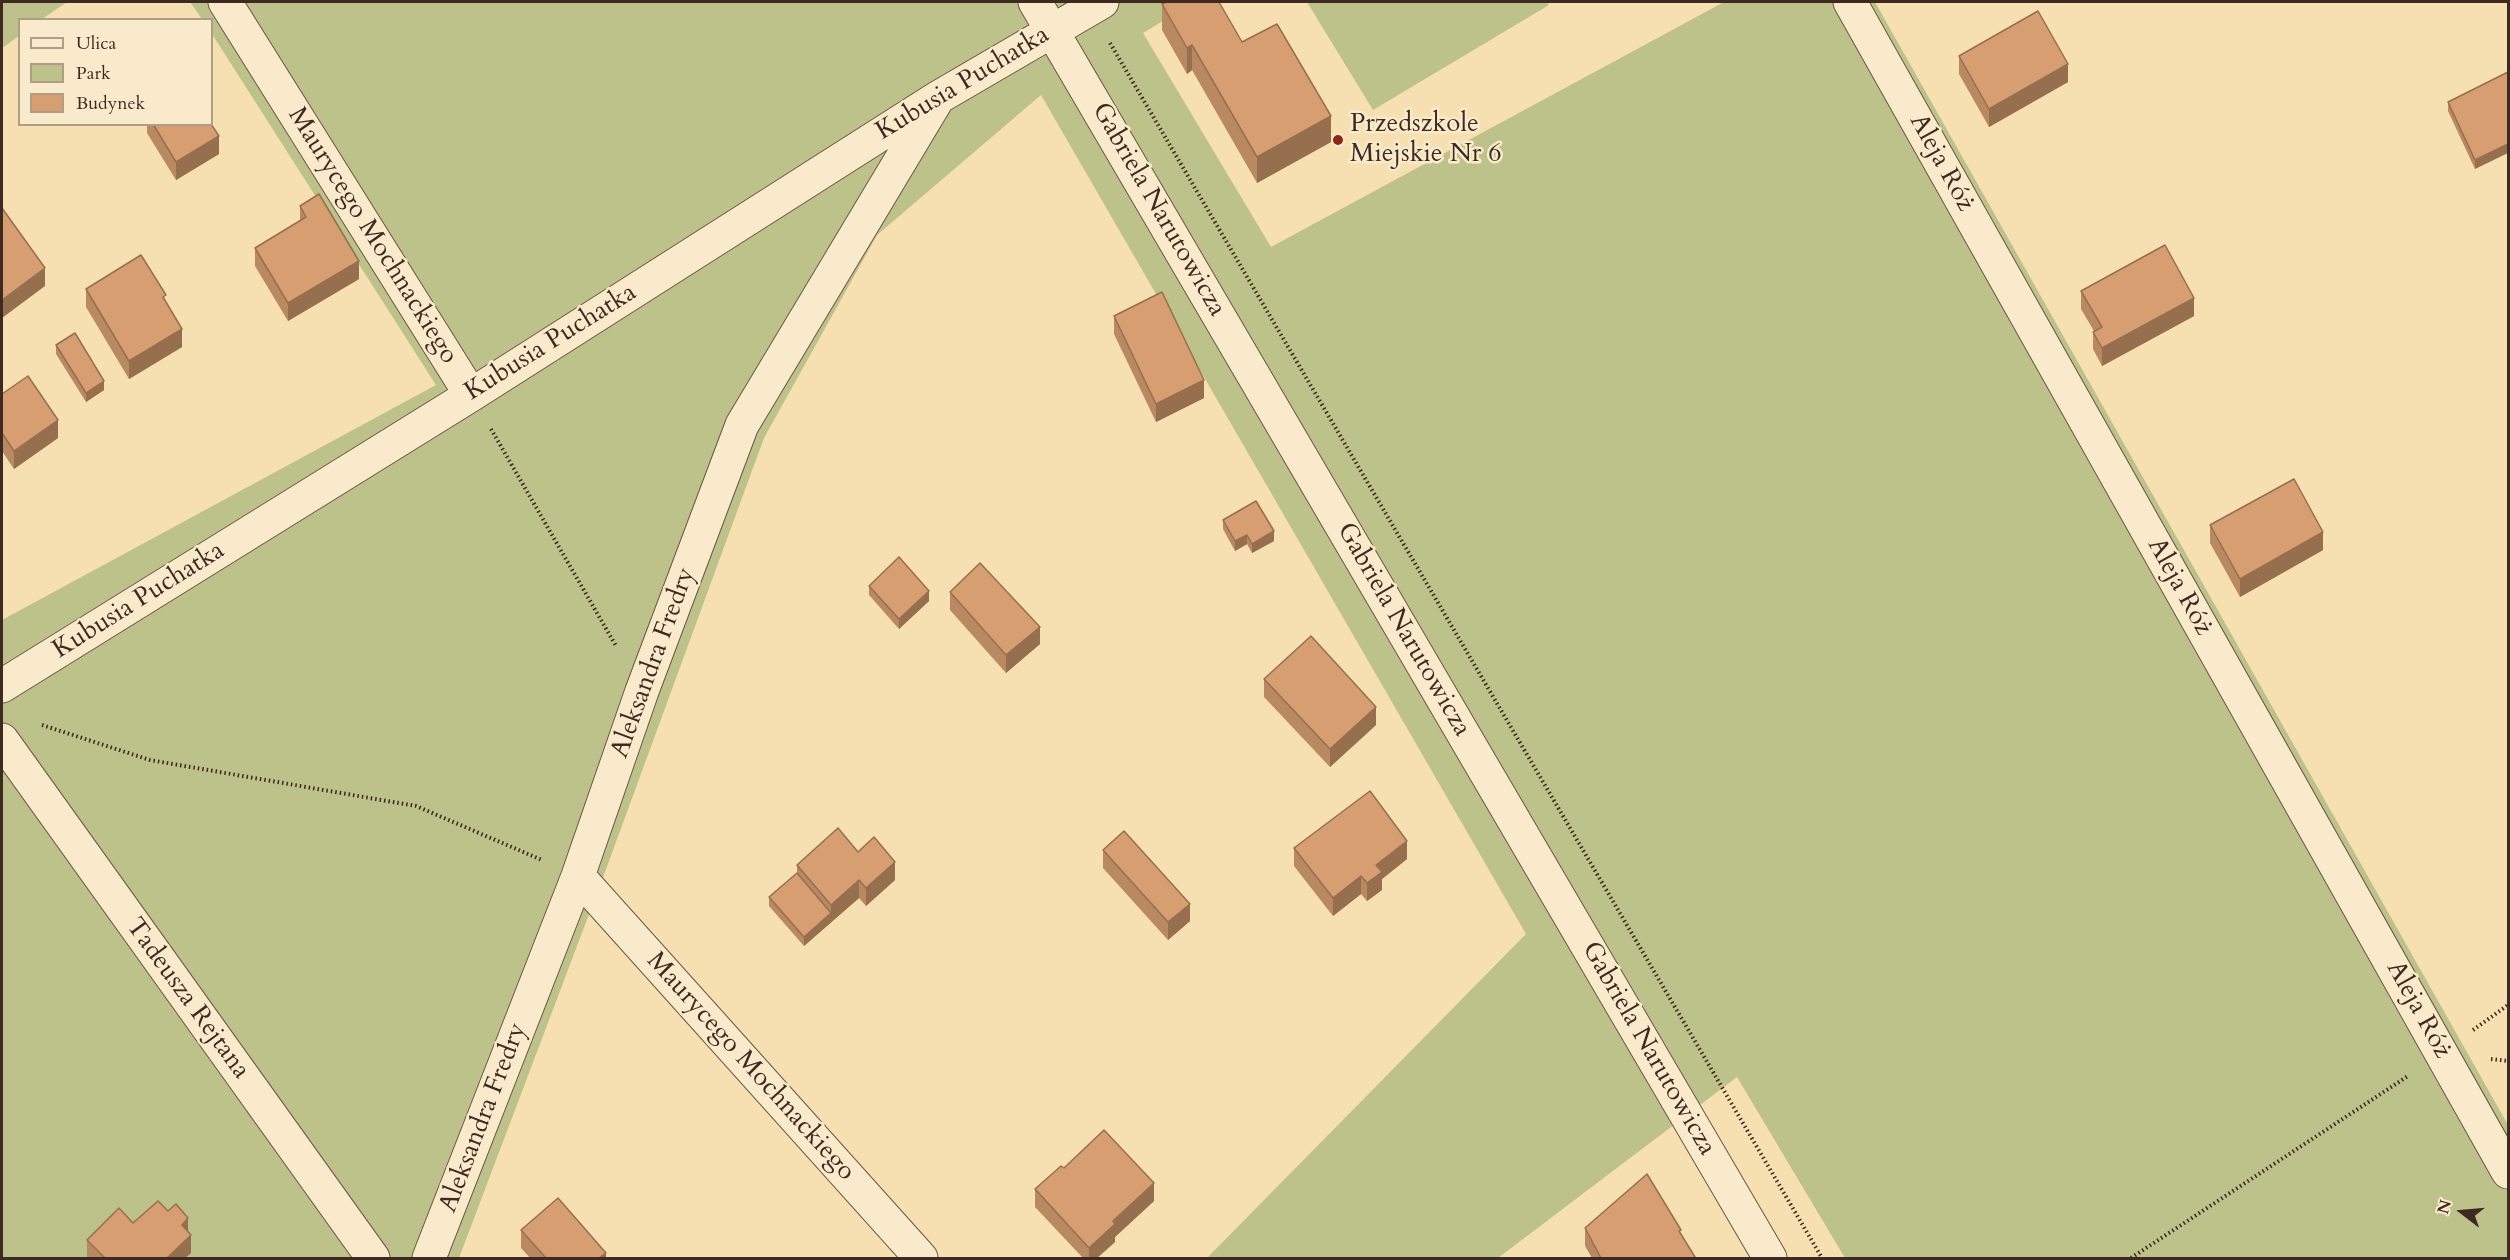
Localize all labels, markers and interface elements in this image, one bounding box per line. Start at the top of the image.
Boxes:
legend [18,18,213,126]
street label: Kubusia Puchatka [871,20,1055,148]
text: Ulica [76,31,116,56]
text: Park [76,61,111,86]
text: Budynek [76,91,145,116]
street label: Gabriela Narutowicza [1084,98,1232,322]
street label: Maurycego Mochnackiego [280,102,464,370]
place label: Przedszkole Miejskie Nr 6 [1350,109,1502,170]
street label: Aleja Róż [1902,109,1980,217]
marker: Przedszkole Miejskie Nr 6 [1331,133,1345,147]
street label: Kubusia Puchatka [459,278,643,408]
street label: Gabriela Narutowicza [1329,518,1477,742]
street label: Aleja Róż [2140,533,2218,641]
street label: Kubusia Puchatka [47,536,231,666]
street label: Aleksandra Fredry [605,564,703,762]
street label: Tadeusza Rejtana [118,912,256,1086]
street label: Gabriela Narutowicza [1574,937,1722,1161]
street label: Maurycego Mochnackiego [639,946,861,1188]
street label: Aleja Róż [2379,956,2457,1064]
street label: Aleksandra Fredry [434,1019,534,1217]
north arrow [2432,1182,2492,1242]
text: N [2432,1197,2457,1217]

